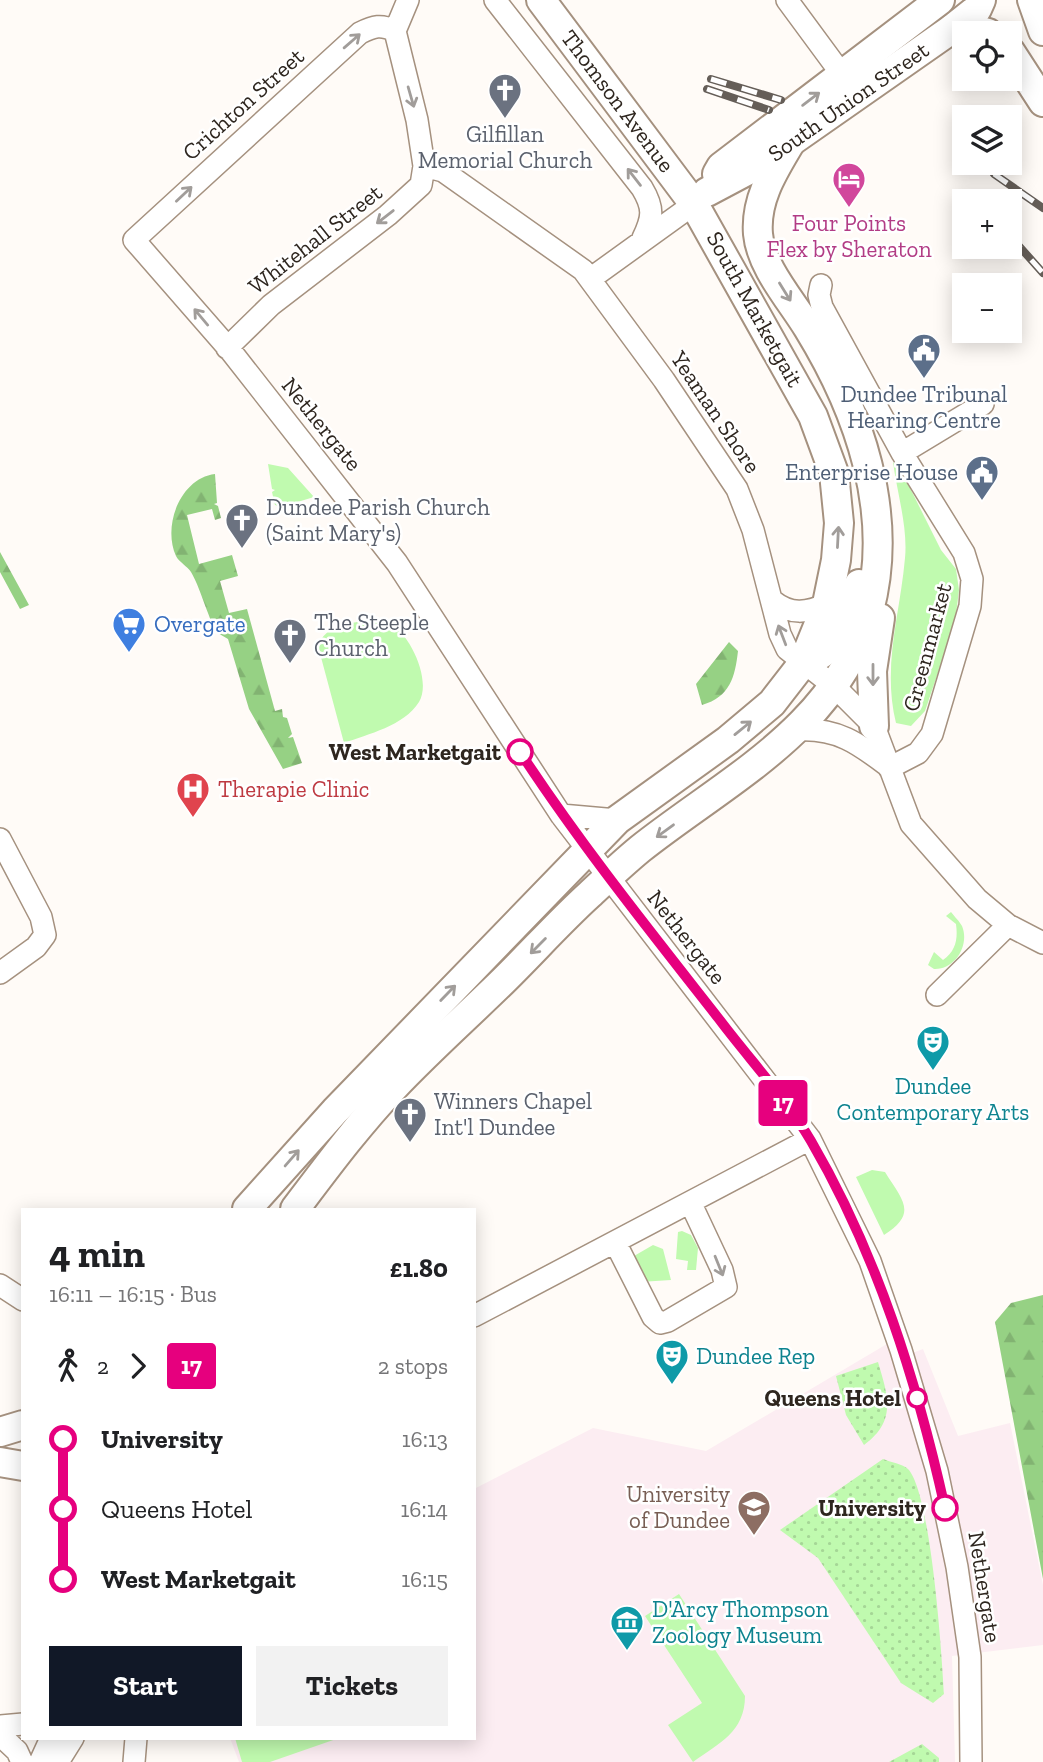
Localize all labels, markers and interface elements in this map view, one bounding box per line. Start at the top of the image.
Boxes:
map controls [952,21,1022,343]
button: locate [952,21,1022,91]
street label: Thomson Avenue [555,24,681,178]
one-way arrow [343,33,361,49]
street label: South Union Street [762,35,934,167]
street label: Crichton Street [176,42,310,166]
church icon: Gilfillan Memorial Church [486,71,524,120]
one-way arrow [405,86,418,108]
one-way arrow [802,92,821,107]
button: layers [952,105,1022,175]
place label: Gilfillan Memorial Church [418,120,592,174]
hotel icon: Four Points Flex by Sheraton [830,160,868,209]
one-way arrow [626,168,641,187]
street label: Whitehall Street [242,178,388,300]
one-way arrow [175,186,193,202]
button: + [952,189,1022,259]
place label: Four Points Flex by Sheraton [766,209,932,263]
one-way arrow [377,210,395,225]
street label: South Marketgait [701,226,810,392]
button: − [952,273,1022,343]
one-way arrow [779,281,793,301]
one-way arrow [193,308,209,326]
public building icon: Dundee Tribunal Hearing Centre [905,331,943,380]
street label: Yeaman Shore [664,345,767,478]
street label: Nethergate [276,372,368,476]
place label: Dundee Tribunal Hearing Centre [841,380,1007,434]
public building icon: Enterprise House [963,453,1001,502]
place label: Enterprise House [785,458,958,486]
place label: Dundee Parish Church (Saint Mary's) [266,493,490,547]
church icon: Dundee Parish Church (Saint Mary's) [223,501,261,550]
one-way arrow [832,526,845,549]
street label: Greenmarket [896,579,958,714]
supermarket icon: Overgate [110,605,148,654]
place label: The Steeple Church [314,608,429,662]
place label: Overgate [154,610,246,638]
church icon: The Steeple Church [271,616,309,665]
one-way arrow [775,625,787,647]
one-way arrow [866,664,880,687]
one-way arrow [733,720,751,736]
place label: West Marketgait [329,738,502,766]
marker: West Marketgait [507,739,533,765]
hospital icon: Therapie Clinic [174,770,212,819]
place label: Therapie Clinic [218,775,370,803]
one-way arrow [656,824,675,838]
street label: Nethergate [641,884,733,990]
one-way arrow [529,937,546,954]
one-way arrow [440,984,457,1001]
theatre icon: Dundee Contemporary Arts [914,1023,952,1072]
place label: Dundee Contemporary Arts [837,1072,1029,1126]
line badge: 17 [752,1080,814,1126]
place label: Winners Chapel Int'l Dundee [434,1087,592,1141]
text: 17 [772,1088,794,1117]
church icon: Winners Chapel Int'l Dundee [391,1095,429,1144]
one-way arrow [284,1150,301,1167]
text: 4 min [49,1231,145,1277]
text: £1.80 [390,1252,448,1284]
one-way arrow [714,1255,727,1277]
text: 16:11 – 16:15 · Bus [49,1280,217,1308]
theatre icon: Dundee Rep [653,1337,691,1386]
place label: Dundee Rep [696,1342,815,1370]
icon: walk [49,1347,87,1385]
icon: forward [119,1347,157,1385]
text: 17 [181,1351,202,1380]
text: 2 [97,1352,109,1380]
text: 2 stops [378,1352,448,1380]
place label: Queens Hotel [764,1384,901,1412]
marker: Queens Hotel [907,1388,927,1408]
text: University [101,1423,223,1455]
text: 16:13 [402,1425,448,1453]
place label: University of Dundee [626,1480,730,1534]
school or university icon: University of Dundee [735,1488,773,1537]
text: Queens Hotel [101,1493,253,1525]
place label: University [818,1494,927,1522]
text: 16:14 [401,1495,448,1523]
marker: University [932,1495,958,1521]
street label: Nethergate [962,1529,1008,1645]
text: West Marketgait [101,1563,296,1595]
text: 16:15 [401,1565,448,1593]
place label: D'Arcy Thompson Zoology Museum [652,1595,829,1649]
museum icon: D'Arcy Thompson Zoology Museum [608,1603,646,1652]
button: Start [49,1646,242,1726]
button: Tickets [256,1646,448,1726]

